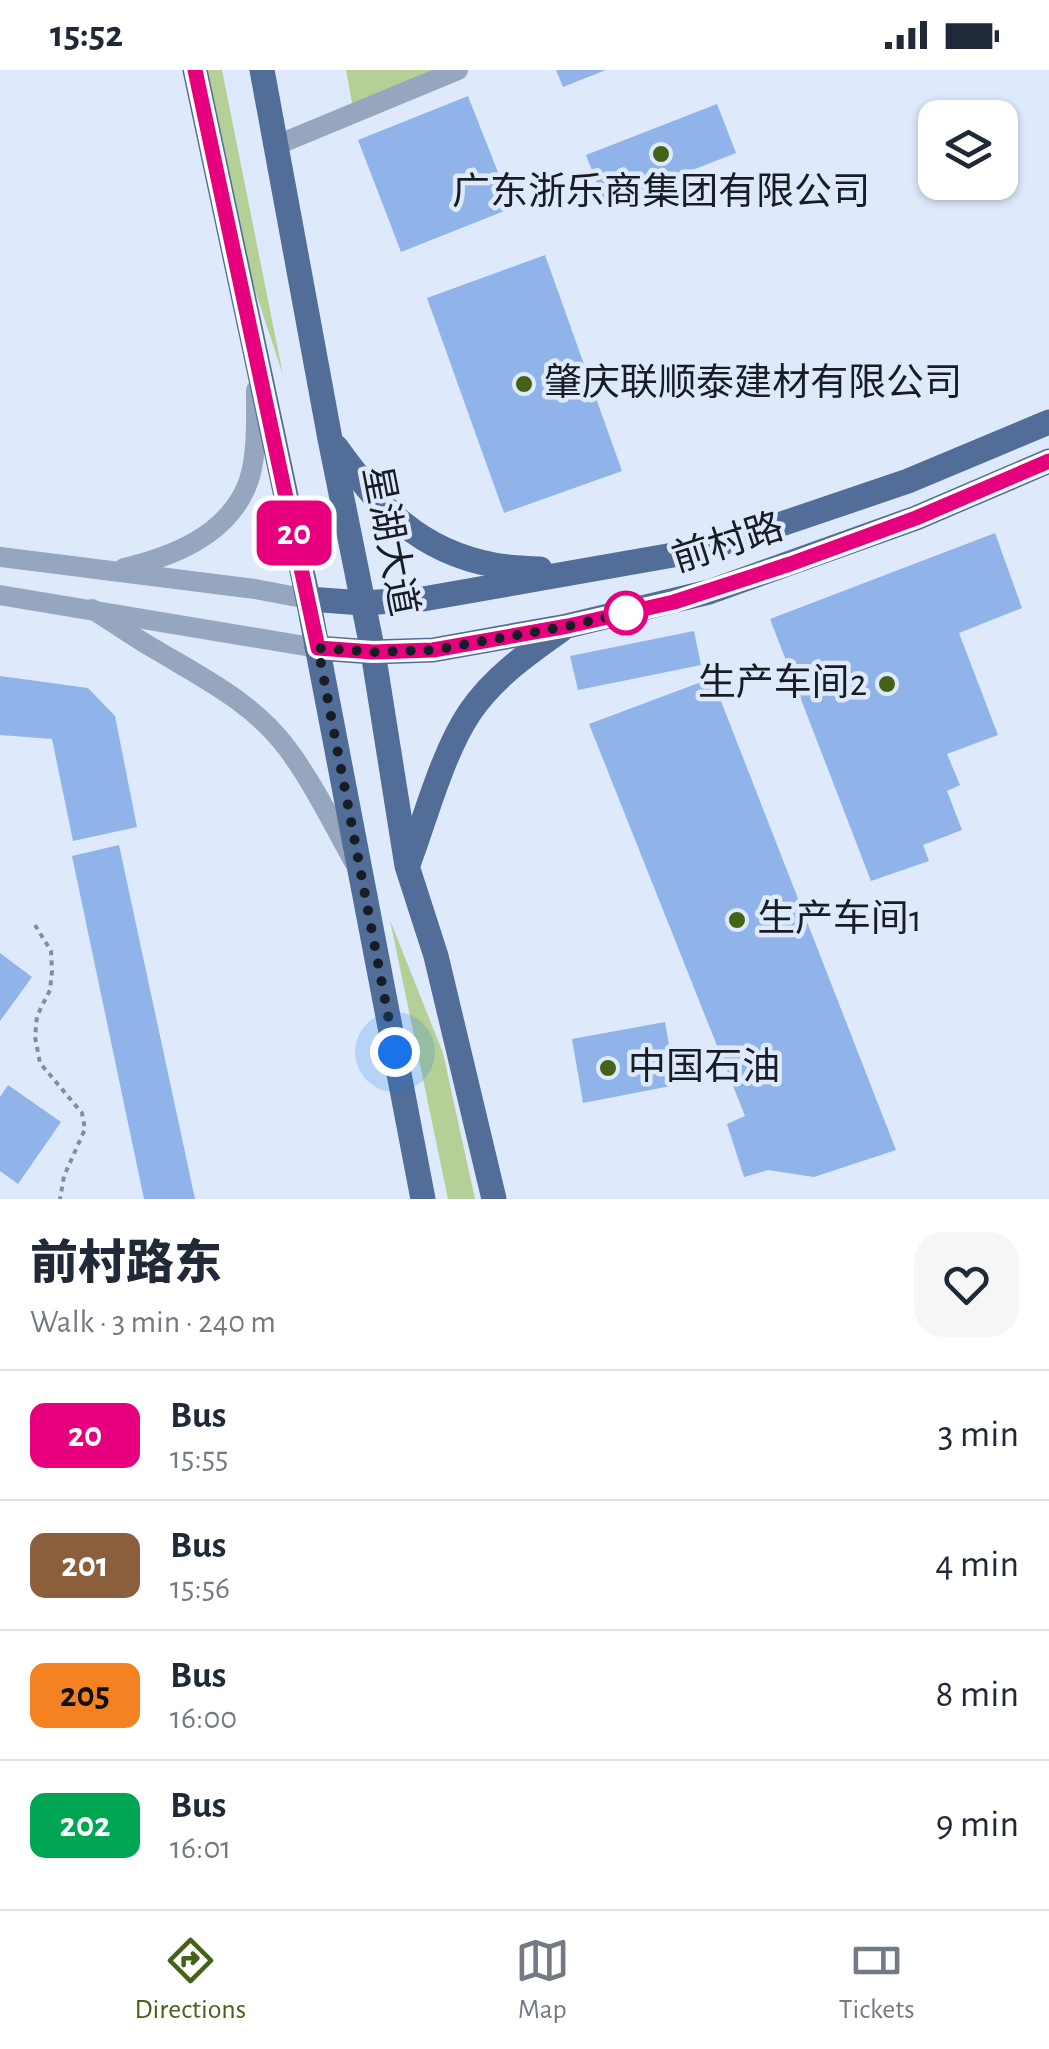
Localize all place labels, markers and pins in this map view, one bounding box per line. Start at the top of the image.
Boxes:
marker: 广东浙乐商集团有限公司 [650,143,672,165]
place label: 广东浙乐商集团有限公司 [452,171,870,212]
place label: 肇庆联顺泰建材有限公司 [544,362,962,403]
marker: 肇庆联顺泰建材有限公司 [513,373,535,395]
unlabelled marker [605,592,647,634]
place label: 生产车间2 [698,662,867,703]
marker: 生产车间2 [876,673,898,695]
place label: 生产车间1 [757,898,922,939]
marker: 生产车间1 [726,909,748,931]
place label: 中国石油 [628,1047,780,1087]
marker: 中国石油 [597,1057,619,1079]

